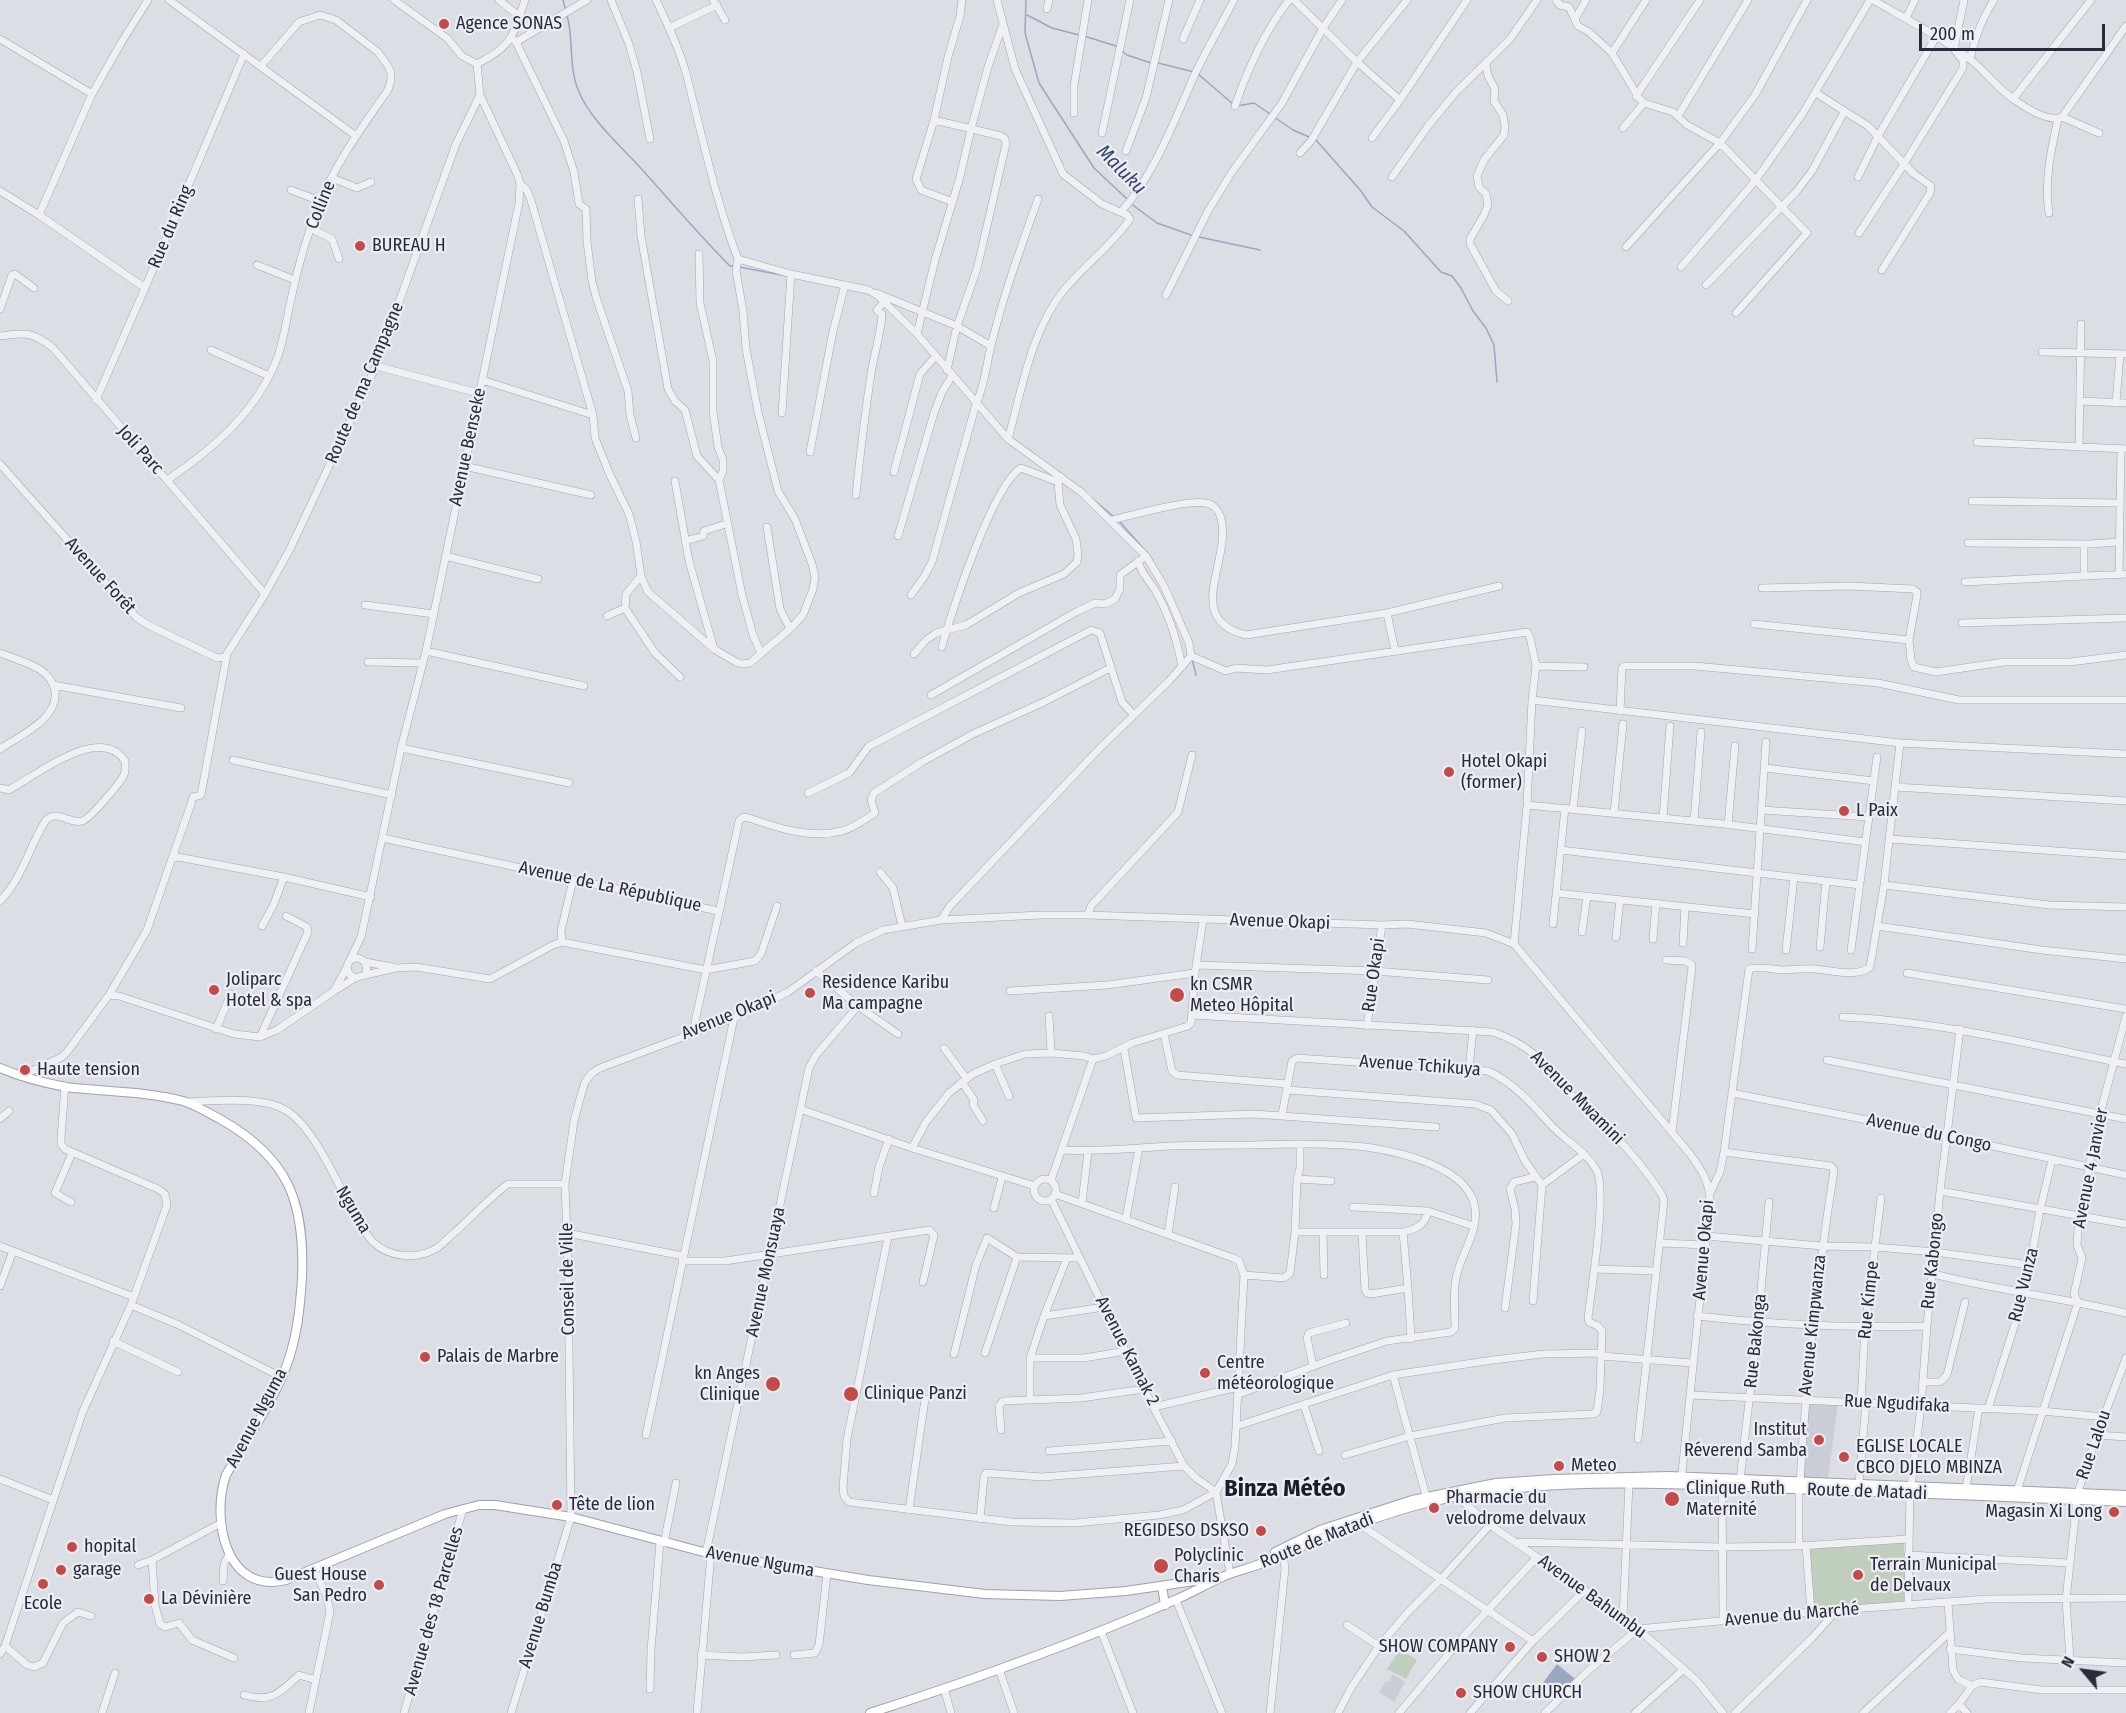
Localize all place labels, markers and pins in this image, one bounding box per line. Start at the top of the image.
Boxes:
place label: Agence SONAS [456,13,562,35]
marker: Agence SONAS [437,17,451,31]
place label: BUREAU H [372,235,446,257]
marker: BUREAU H [353,239,367,253]
place label: Hotel Okapi (former) [1461,751,1547,794]
marker: Hotel Okapi (former) [1442,765,1456,779]
place label: L Paix [1856,800,1898,822]
marker: L Paix [1837,804,1851,818]
place label: Joliparc Hotel & spa [226,969,312,1012]
place label: Residence Karibu Ma campagne [822,972,949,1014]
place label: kn CSMR Meteo Hôpital [1190,974,1294,1016]
marker: Joliparc Hotel & spa [207,983,221,997]
marker: Residence Karibu Ma campagne [803,986,817,1000]
marker: kn CSMR Meteo Hôpital [1168,986,1186,1004]
place label: Haute tension [37,1059,140,1081]
marker: Haute tension [18,1063,32,1077]
place label: Palais de Marbre [437,1346,559,1368]
marker: Palais de Marbre [418,1350,432,1364]
place label: Centre météorologique [1217,1352,1334,1394]
place label: kn Anges Clinique [694,1363,760,1406]
marker: Centre météorologique [1198,1366,1212,1380]
marker: kn Anges Clinique [764,1375,782,1393]
place label: Clinique Panzi [864,1383,967,1405]
marker: Clinique Panzi [842,1385,860,1403]
place label: Institut Réverend Samba [1684,1419,1807,1462]
marker: Institut Réverend Samba [1812,1433,1826,1447]
place label: EGLISE LOCALE CBCO DJELO MBINZA [1856,1436,2002,1478]
marker: EGLISE LOCALE CBCO DJELO MBINZA [1837,1450,1851,1464]
place label: Meteo [1571,1455,1617,1477]
marker: Meteo [1552,1459,1566,1473]
place label: Clinique Ruth Maternité [1686,1478,1785,1520]
place label: Pharmacie du velodrome delvaux [1446,1487,1586,1530]
marker: Clinique Ruth Maternité [1663,1490,1681,1508]
place label: Tête de lion [569,1494,655,1516]
marker: Tête de lion [550,1498,564,1512]
marker: Pharmacie du velodrome delvaux [1427,1501,1441,1515]
place label: Magasin Xi Long [1985,1501,2102,1523]
marker: Magasin Xi Long [2107,1505,2121,1519]
place label: REGIDESO DSKSO [1124,1520,1249,1542]
marker: REGIDESO DSKSO [1254,1524,1268,1538]
place label: hopital [84,1536,136,1558]
marker: hopital [65,1540,79,1554]
place label: Polyclinic Charis [1174,1545,1244,1588]
place label: Terrain Municipal de Delvaux [1870,1554,1997,1596]
marker: Polyclinic Charis [1152,1557,1170,1575]
place label: garage [73,1559,121,1581]
marker: garage [54,1563,68,1577]
place label: Guest House San Pedro [274,1564,367,1606]
marker: Terrain Municipal de Delvaux [1851,1568,1865,1582]
marker: Ecole [36,1577,50,1591]
marker: Guest House San Pedro [372,1578,386,1592]
place label: La Dévinière [161,1588,251,1610]
marker: La Dévinière [142,1592,156,1606]
place label: Ecole [24,1593,62,1615]
place label: SHOW COMPANY [1379,1636,1498,1658]
marker: SHOW COMPANY [1503,1640,1517,1654]
place label: SHOW 2 [1554,1646,1611,1668]
marker: SHOW 2 [1535,1650,1549,1664]
place label: SHOW CHURCH [1473,1682,1582,1704]
marker: SHOW CHURCH [1454,1686,1468,1700]

